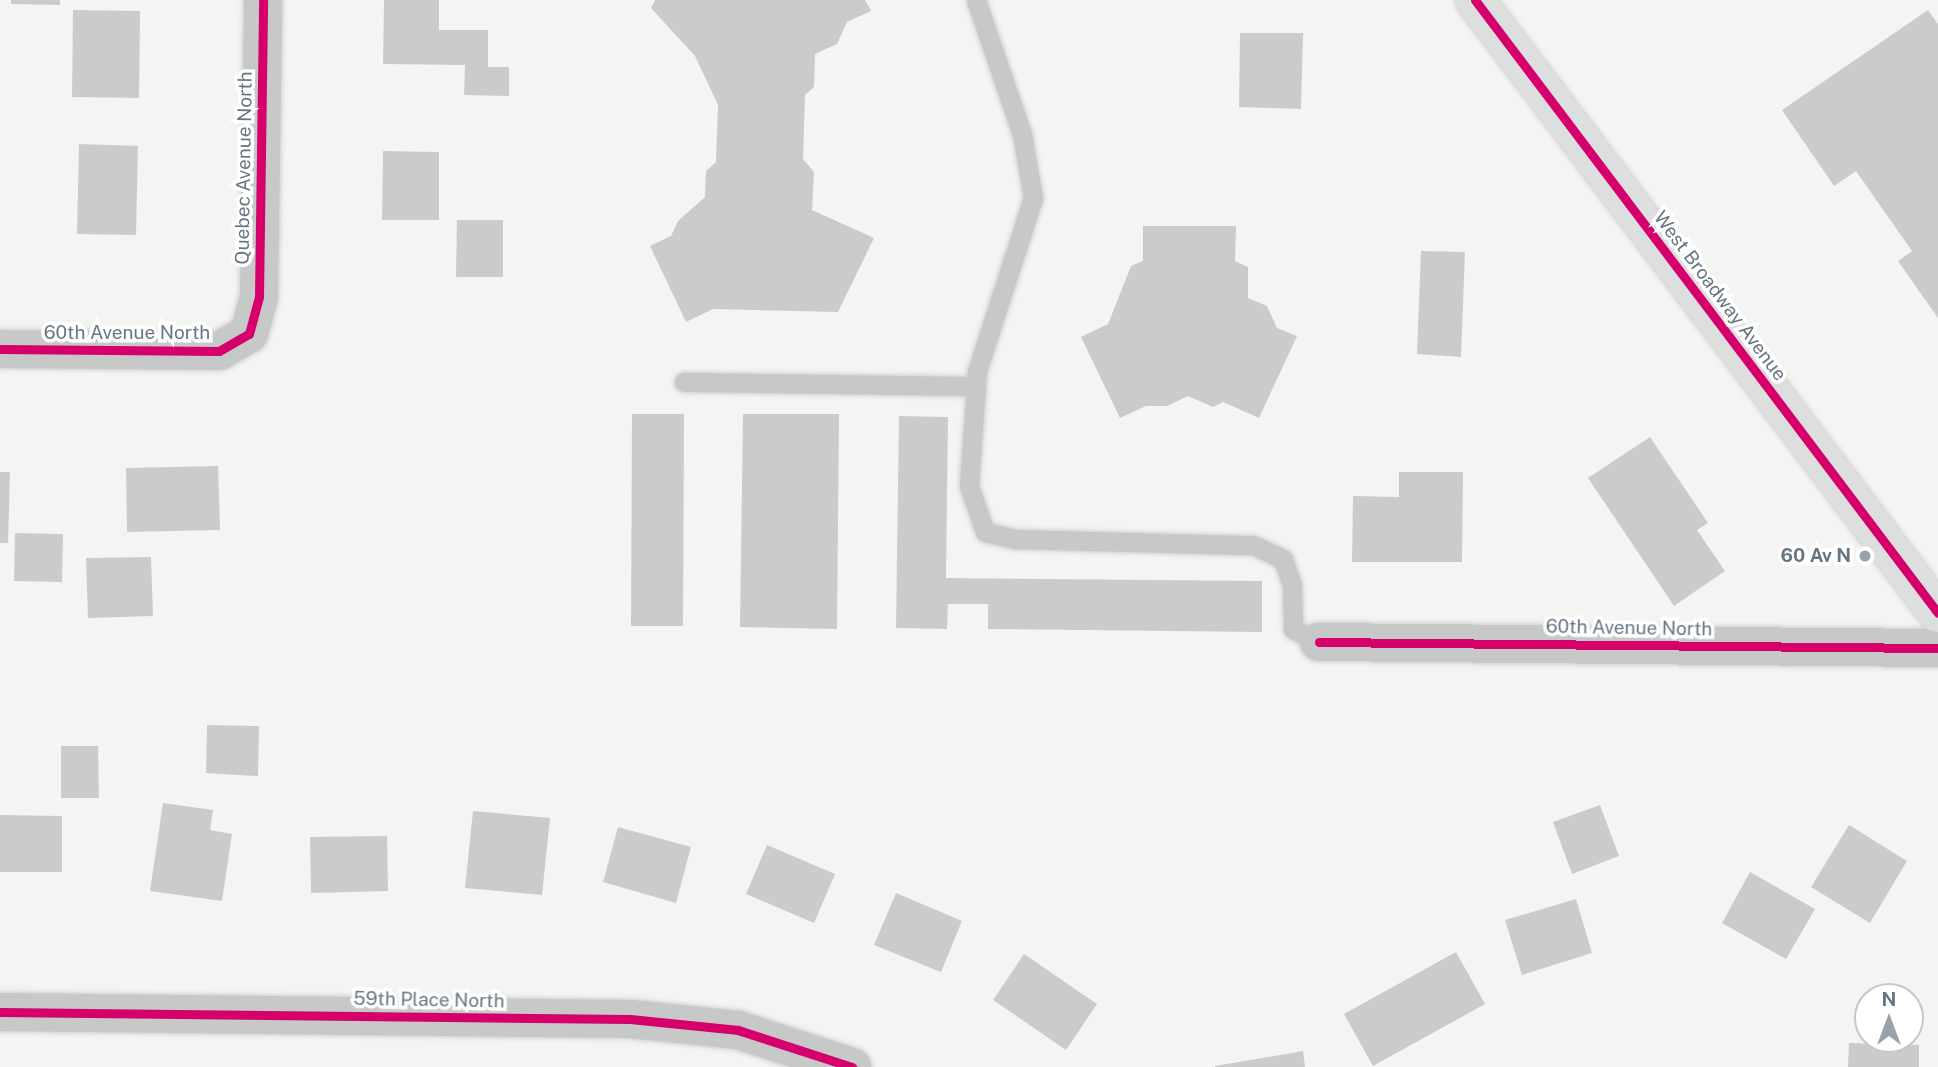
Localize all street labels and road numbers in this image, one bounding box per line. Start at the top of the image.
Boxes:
street label: Quebec Avenue North [231,71,257,265]
street label: West Broadway Avenue [1649,207,1791,385]
street label: 60th Avenue North [44,322,210,344]
street label: 60th Avenue North [1546,615,1712,641]
street label: 59th Place North [353,987,505,1013]

